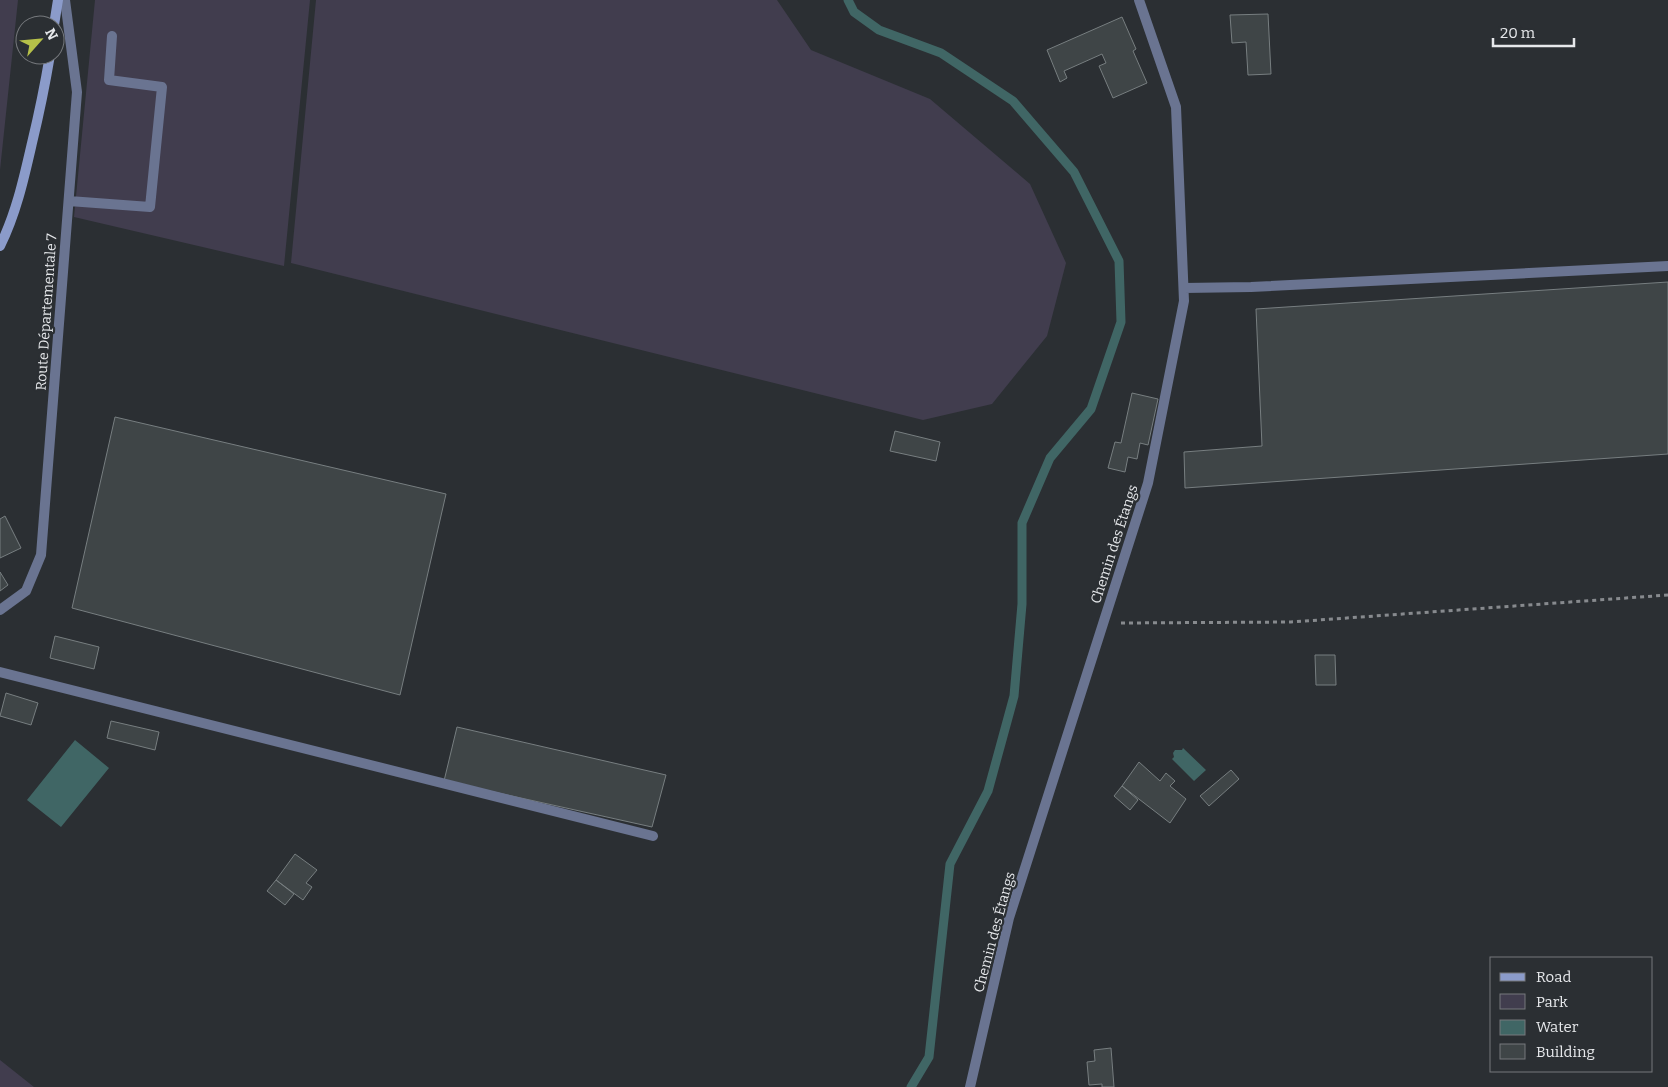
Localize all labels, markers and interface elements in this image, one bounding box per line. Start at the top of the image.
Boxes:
north arrow [15,15,65,65]
scale bar [1493,15,1574,47]
text: 20 m [1500,24,1536,42]
text: N [41,26,61,43]
street label: Route Départementale 7 [33,233,60,391]
street label: Chemin des Étangs [1086,482,1142,606]
street label: Chemin des Étangs [969,870,1019,994]
legend [1490,957,1653,1072]
text: Road [1536,968,1571,986]
text: Park [1536,993,1568,1011]
text: Water [1536,1018,1579,1036]
text: Building [1536,1043,1595,1061]

